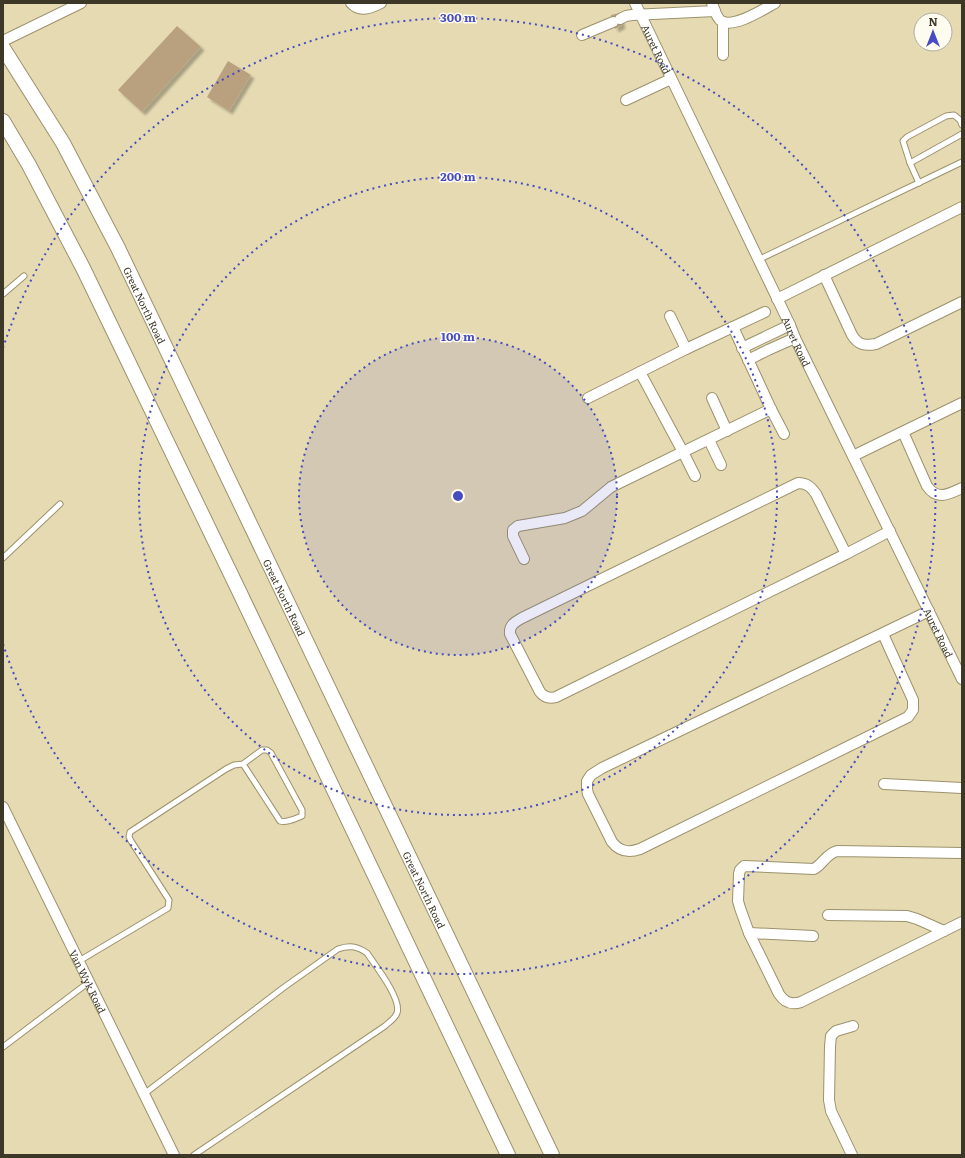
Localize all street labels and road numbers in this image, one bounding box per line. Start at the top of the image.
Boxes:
street label: Auret Road [639,22,675,76]
street label: Great North Road [120,264,170,346]
street label: Auret Road [779,314,815,369]
street label: Great North Road [260,556,310,638]
street label: Auret Road [921,605,958,660]
street label: Great North Road [400,848,450,930]
street label: Van Wyk Road [67,947,111,1015]

